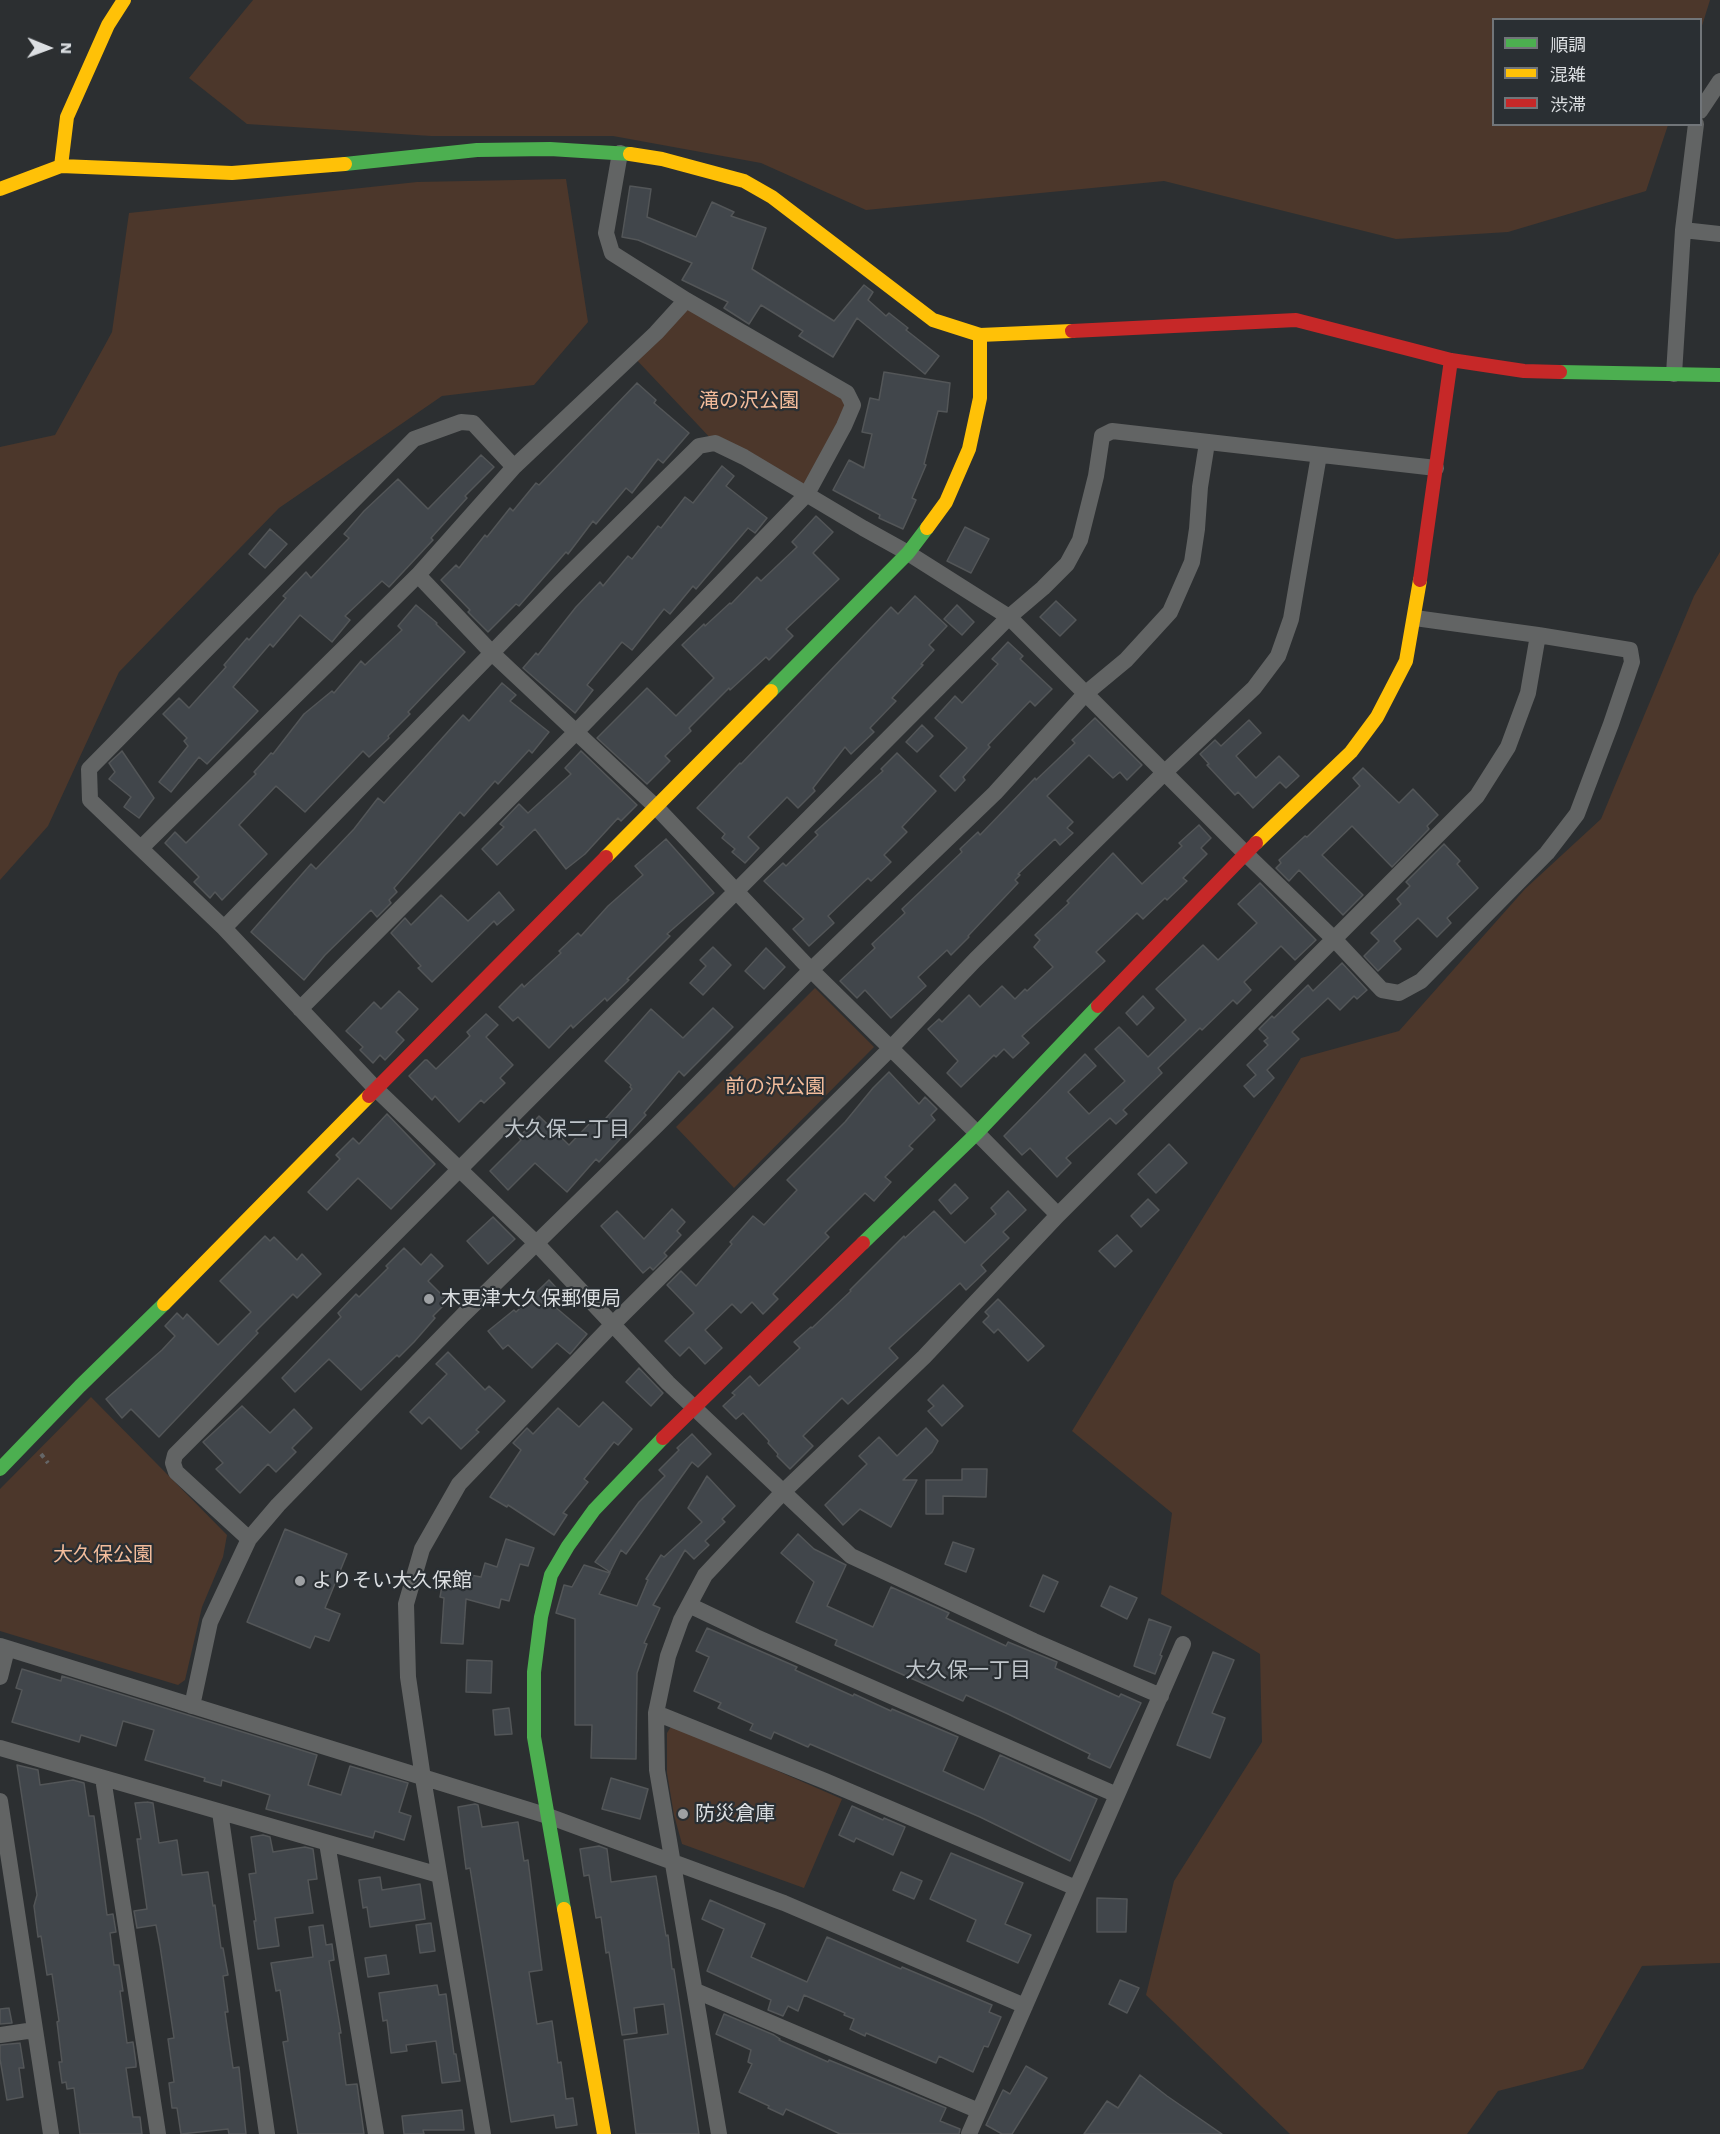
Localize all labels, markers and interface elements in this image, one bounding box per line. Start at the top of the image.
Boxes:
north arrow [18,18,78,78]
legend [1492,18,1702,126]
text: 順調 [1550,34,1586,55]
text: N [57,42,76,54]
text: 混雑 [1550,64,1586,85]
text: 渋滞 [1550,94,1586,115]
park label: 滝の沢公園 [699,389,799,413]
park label: 前の沢公園 [725,1075,825,1099]
district label: 大久保二丁目 [504,1117,630,1143]
place label: 木更津大久保郵便局 [441,1287,621,1311]
marker: 木更津大久保郵便局 [422,1292,436,1306]
park label: 大久保公園 [53,1543,153,1567]
place label: よりそい大久保館 [312,1569,472,1593]
marker: よりそい大久保館 [293,1574,307,1588]
district label: 大久保一丁目 [905,1658,1031,1684]
place label: 防災倉庫 [695,1802,775,1826]
marker: 防災倉庫 [676,1807,690,1821]

